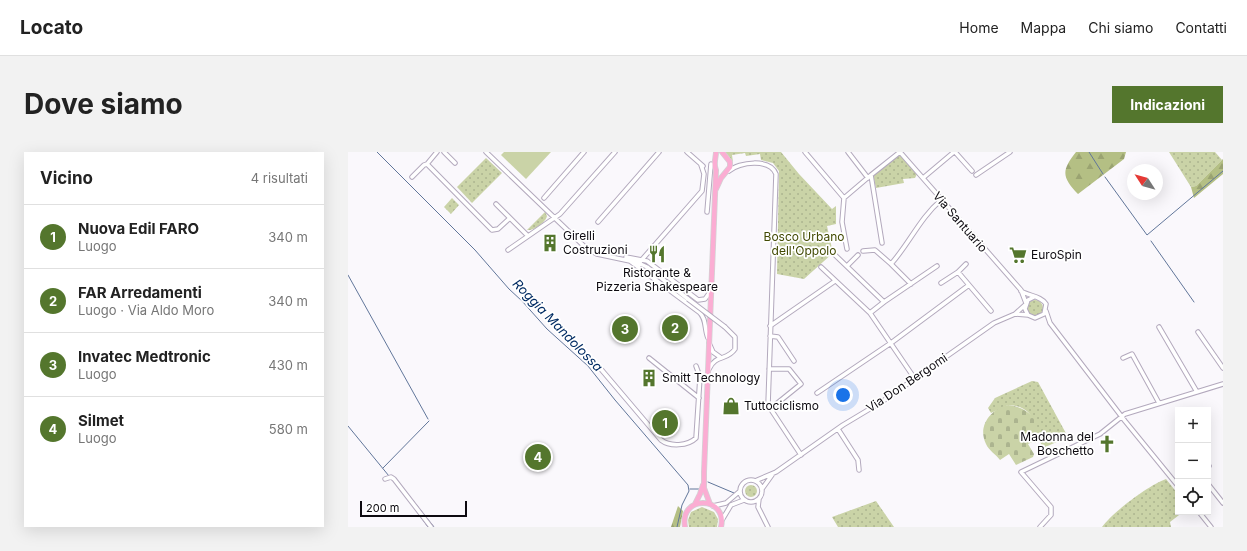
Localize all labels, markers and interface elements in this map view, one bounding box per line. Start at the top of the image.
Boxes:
text: Locato [20,16,83,39]
text: Home [959,19,999,36]
text: Mappa [1021,19,1066,36]
text: Chi siamo [1088,19,1153,36]
text: Contatti [1175,19,1227,36]
button: Indicazioni [1112,86,1223,123]
text: Dove siamo [24,87,183,121]
north arrow [1127,164,1163,200]
text: Vicino [40,168,93,188]
text: 4 risultati [251,170,308,186]
street label: Via Santuario [930,188,991,255]
text: Nuova Edil FARO [78,219,199,238]
place label: Girelli Costruzioni [563,228,628,257]
text: 1 [50,229,56,245]
text: 340 m [268,229,308,245]
park label: Bosco Urbano dell'Oppolo [764,229,844,258]
building icon: Girelli Costruzioni [540,233,560,253]
text: Luogo [78,238,117,254]
restaurant icon: Ristorante & Pizzeria Shakespeare [647,244,667,264]
supermarket icon: EuroSpin [1008,245,1028,265]
place label: EuroSpin [1031,247,1082,262]
place label: Ristorante & Pizzeria Shakespeare [596,265,718,294]
water label: Roggia Mandolossa [510,275,606,375]
text: FAR Arredamenti [78,283,202,302]
text: 2 [49,293,57,309]
text: 340 m [268,293,308,309]
text: Luogo · Via Aldo Moro [78,302,214,318]
pin: 2 [662,313,688,343]
pin: 3 [612,314,638,344]
text: Invatec Medtronic [78,347,211,366]
street label: Via Don Bergomi [863,350,950,415]
text: 3 [49,357,57,373]
text: 430 m [268,357,308,373]
text: Luogo [78,366,117,382]
building icon: Smitt Technology [639,368,659,388]
place label: Smitt Technology [662,370,761,385]
your location [833,385,853,405]
shop icon: Tuttociclismo [721,396,741,416]
place label: Tuttociclismo [744,398,819,413]
map controls [1175,407,1211,515]
button: + [1175,407,1211,443]
pin: 1 [652,408,678,438]
text: Silmet [78,411,124,430]
text: 4 [49,421,57,437]
text: 580 m [269,421,308,437]
place label: Madonna del Boschetto [1020,429,1094,458]
text: Luogo [78,430,117,446]
church icon: Madonna del Boschetto [1097,434,1117,454]
pin: 4 [525,442,551,472]
button: − [1175,443,1211,479]
button: locate [1175,479,1211,515]
scale bar [360,499,467,518]
text: 200 m [366,501,399,515]

